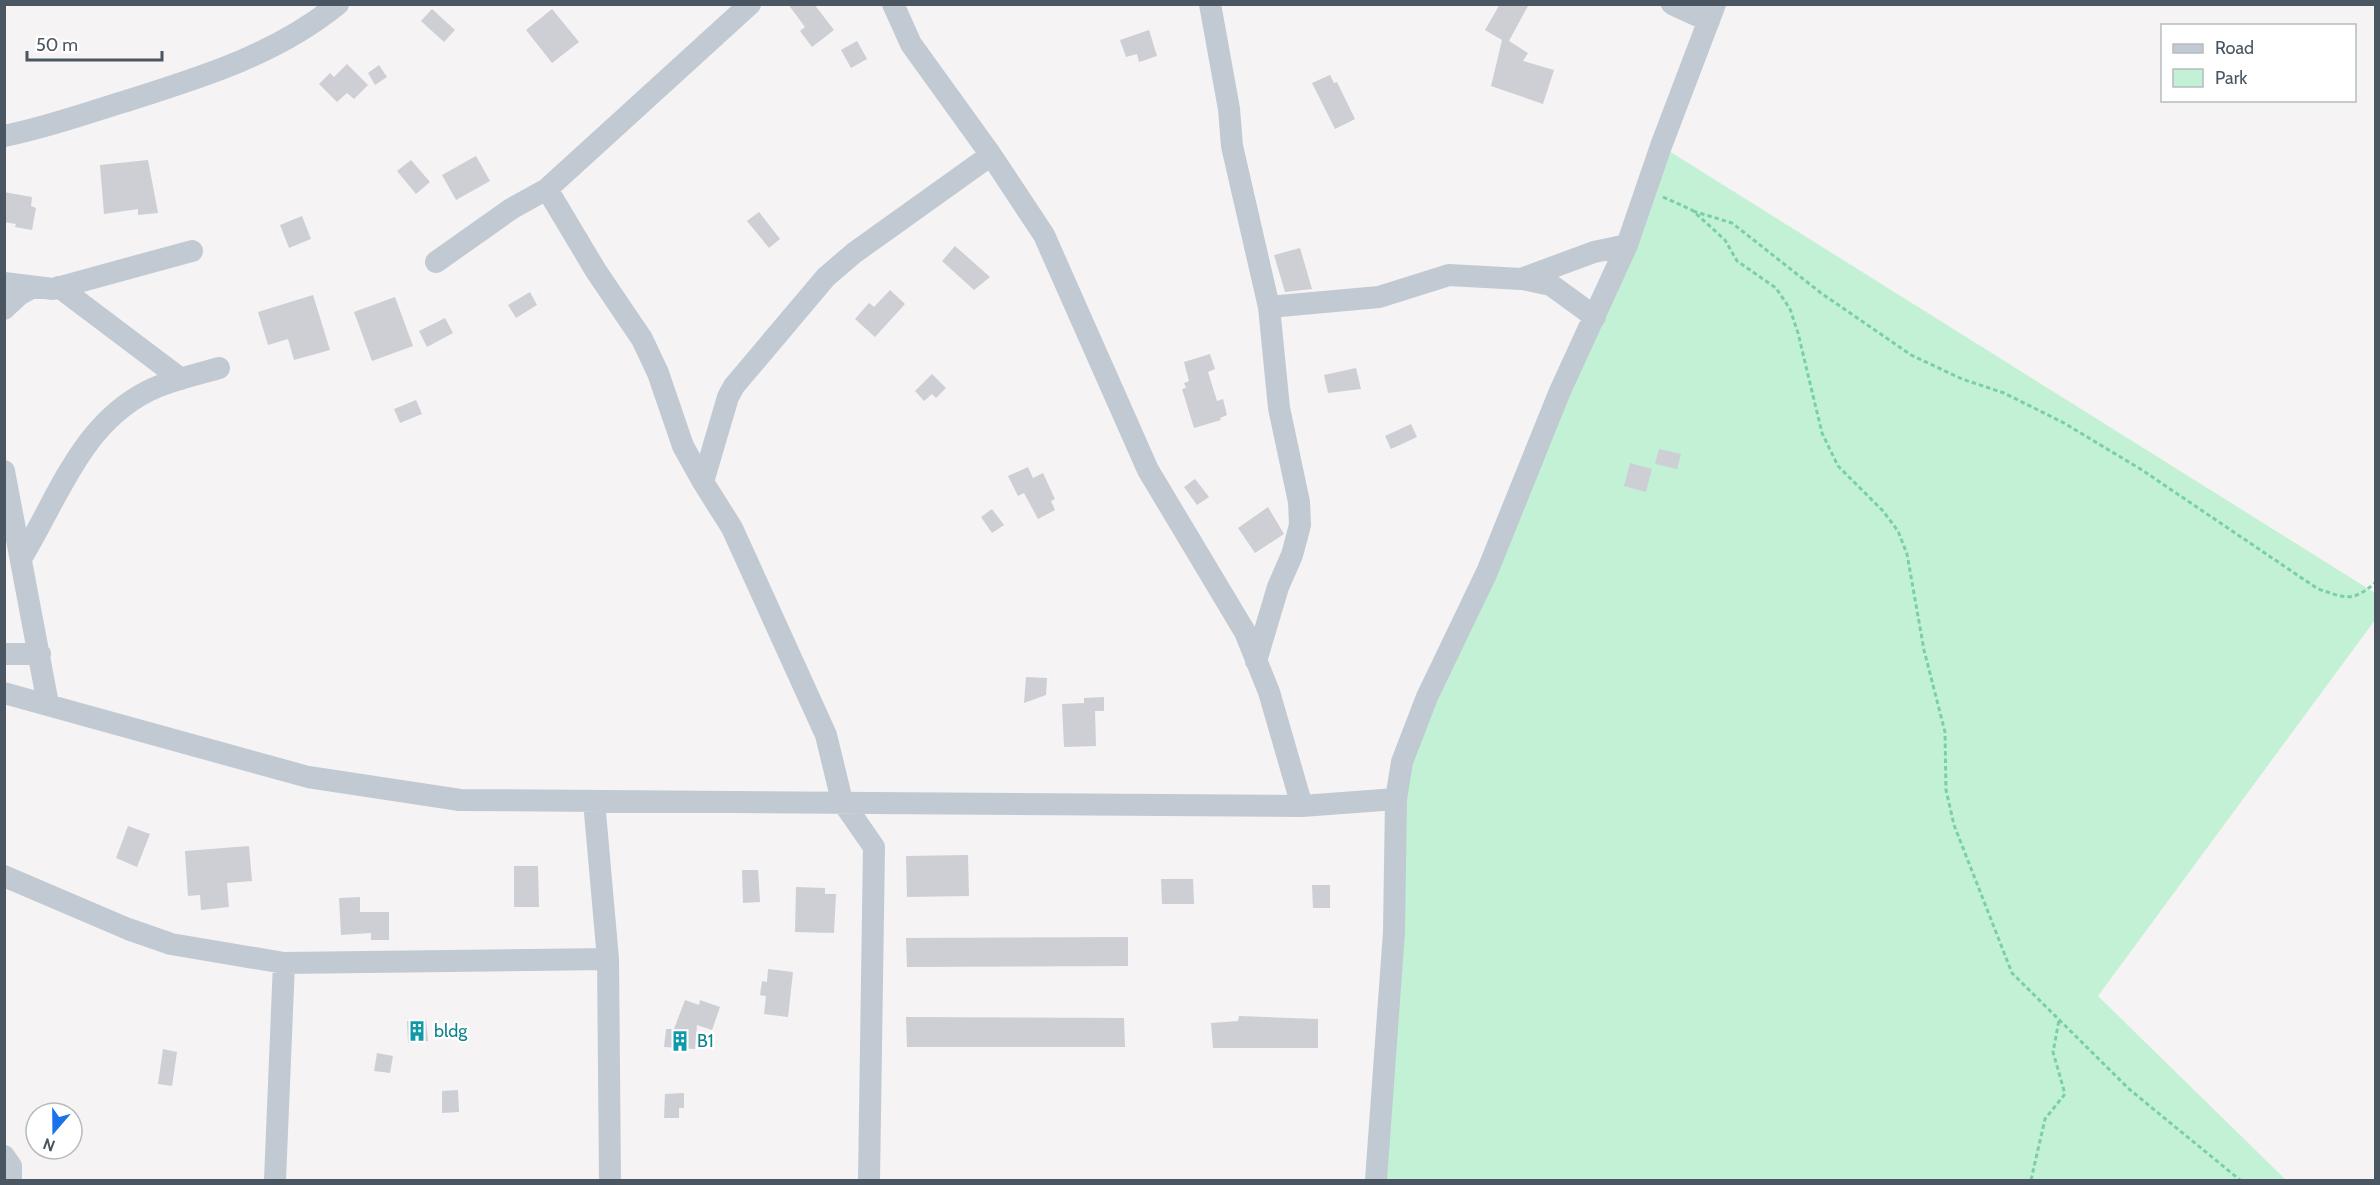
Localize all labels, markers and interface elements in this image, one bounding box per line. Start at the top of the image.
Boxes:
scale bar [27,24,162,62]
legend [2161,24,2356,102]
text: 50 m [36,34,78,56]
text: Road [2215,37,2254,59]
text: Park [2215,67,2248,89]
building icon: bldg [405,1019,429,1043]
place label: bldg [434,1020,468,1042]
building icon: B1 [668,1029,692,1053]
place label: B1 [697,1030,714,1052]
north arrow [24,1101,84,1161]
text: N [40,1134,58,1155]

